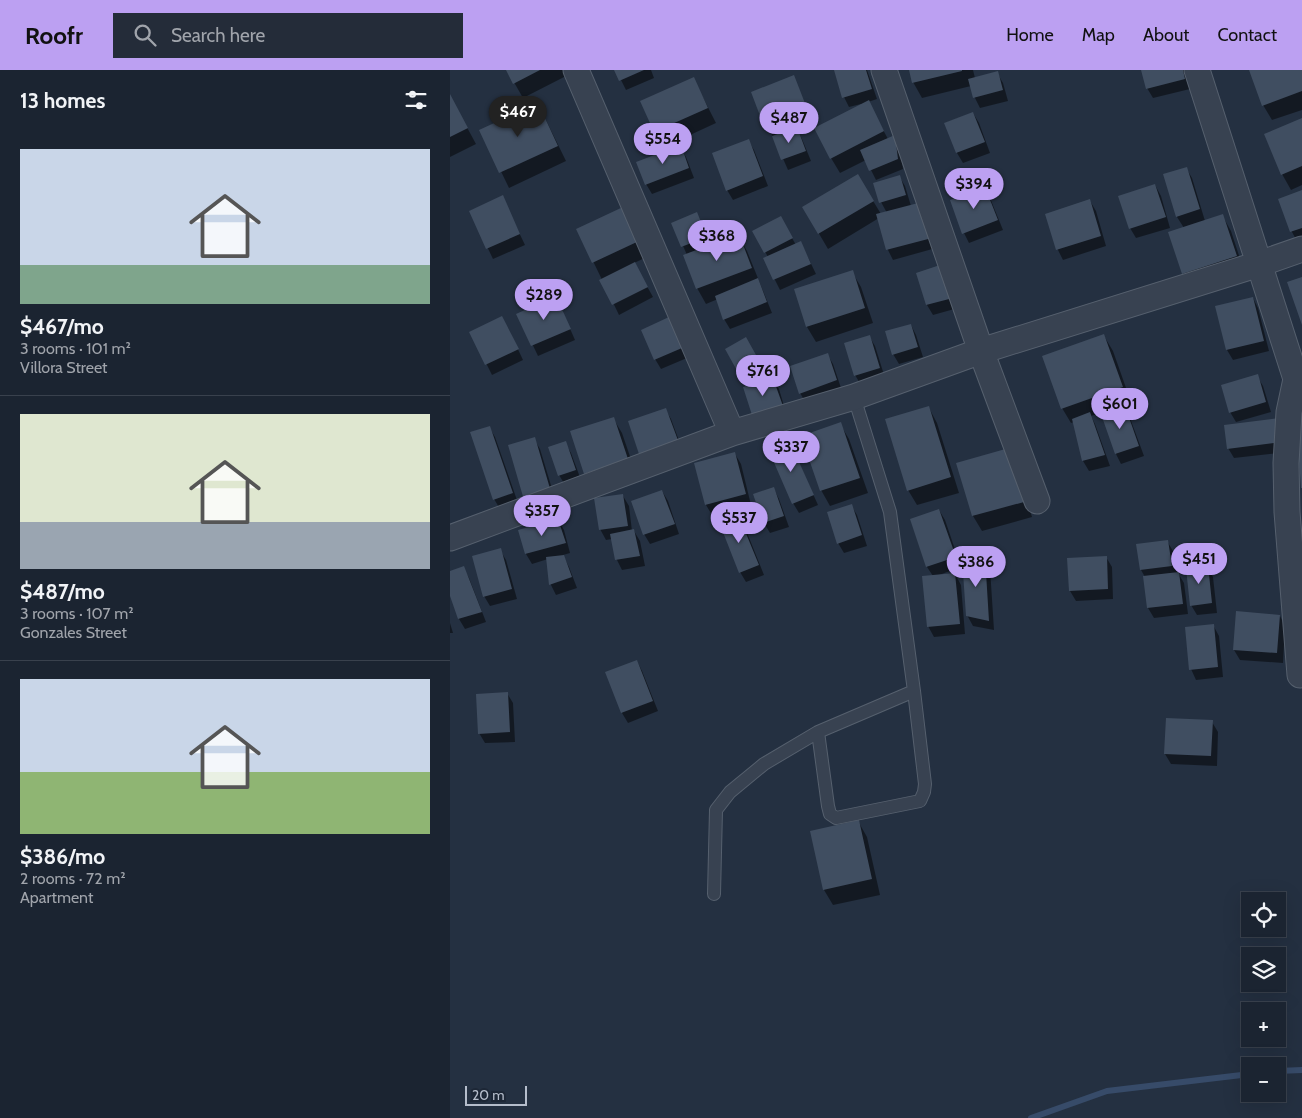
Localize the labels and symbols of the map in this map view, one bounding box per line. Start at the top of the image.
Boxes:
pin: $467 [488,96,548,138]
pin: $487 [759,102,819,144]
pin: $554 [633,122,693,165]
pin: $394 [944,168,1004,210]
pin: $368 [687,220,747,262]
pin: $289 [514,278,574,321]
pin: $761 [733,354,793,397]
pin: $601 [1090,388,1150,430]
pin: $337 [761,430,821,473]
pin: $357 [512,494,572,537]
pin: $537 [709,502,769,544]
pin: $451 [1169,542,1229,585]
pin: $386 [946,546,1006,588]
scale bar [465,1083,528,1106]

